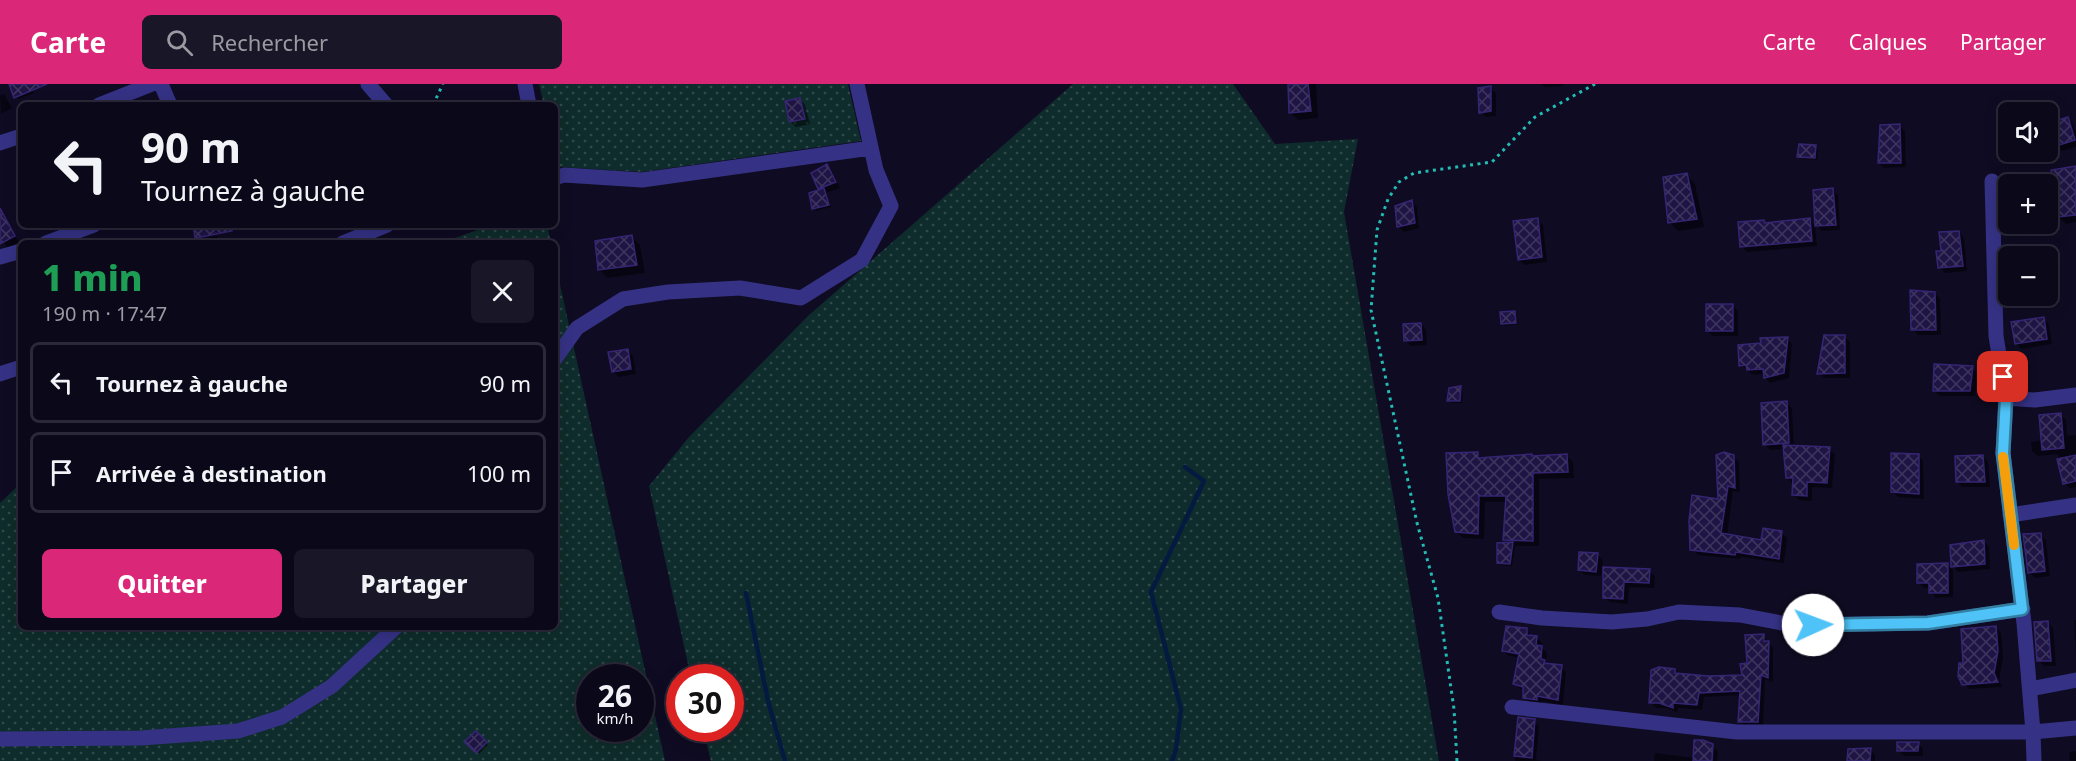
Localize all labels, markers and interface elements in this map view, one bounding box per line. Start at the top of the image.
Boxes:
search box [142,15,562,69]
text: Carte [30,23,106,61]
icon: search [163,26,196,59]
text: Rechercher [211,27,328,57]
text: Carte [1763,28,1816,56]
text: Calques [1849,28,1927,56]
text: Partager [1960,28,2046,56]
map controls [1998,102,2058,306]
button: sound [1998,102,2058,162]
text: 90 m [141,118,241,175]
icon: left [42,126,120,204]
text: Tournez à gauche [141,172,365,209]
button: + [1998,174,2058,234]
button: − [1998,246,2058,306]
text: 1 min [42,253,143,302]
button: close [471,260,534,323]
text: 190 m · 17:47 [42,300,167,327]
pin [1977,351,2028,402]
icon: arrive [1986,360,2019,393]
icon: left [45,366,78,399]
text: Tournez à gauche [96,368,288,398]
text: 90 m [480,368,531,398]
icon: arrive [45,456,78,489]
text: Arrivée à destination [96,458,327,488]
text: 100 m [467,458,531,488]
button: Quitter [42,549,282,618]
button: Partager [294,549,534,618]
position arrow [1781,593,1845,657]
speed limit sign: 30 [666,664,744,742]
text: 26 [598,675,632,716]
text: km/h [597,708,633,728]

